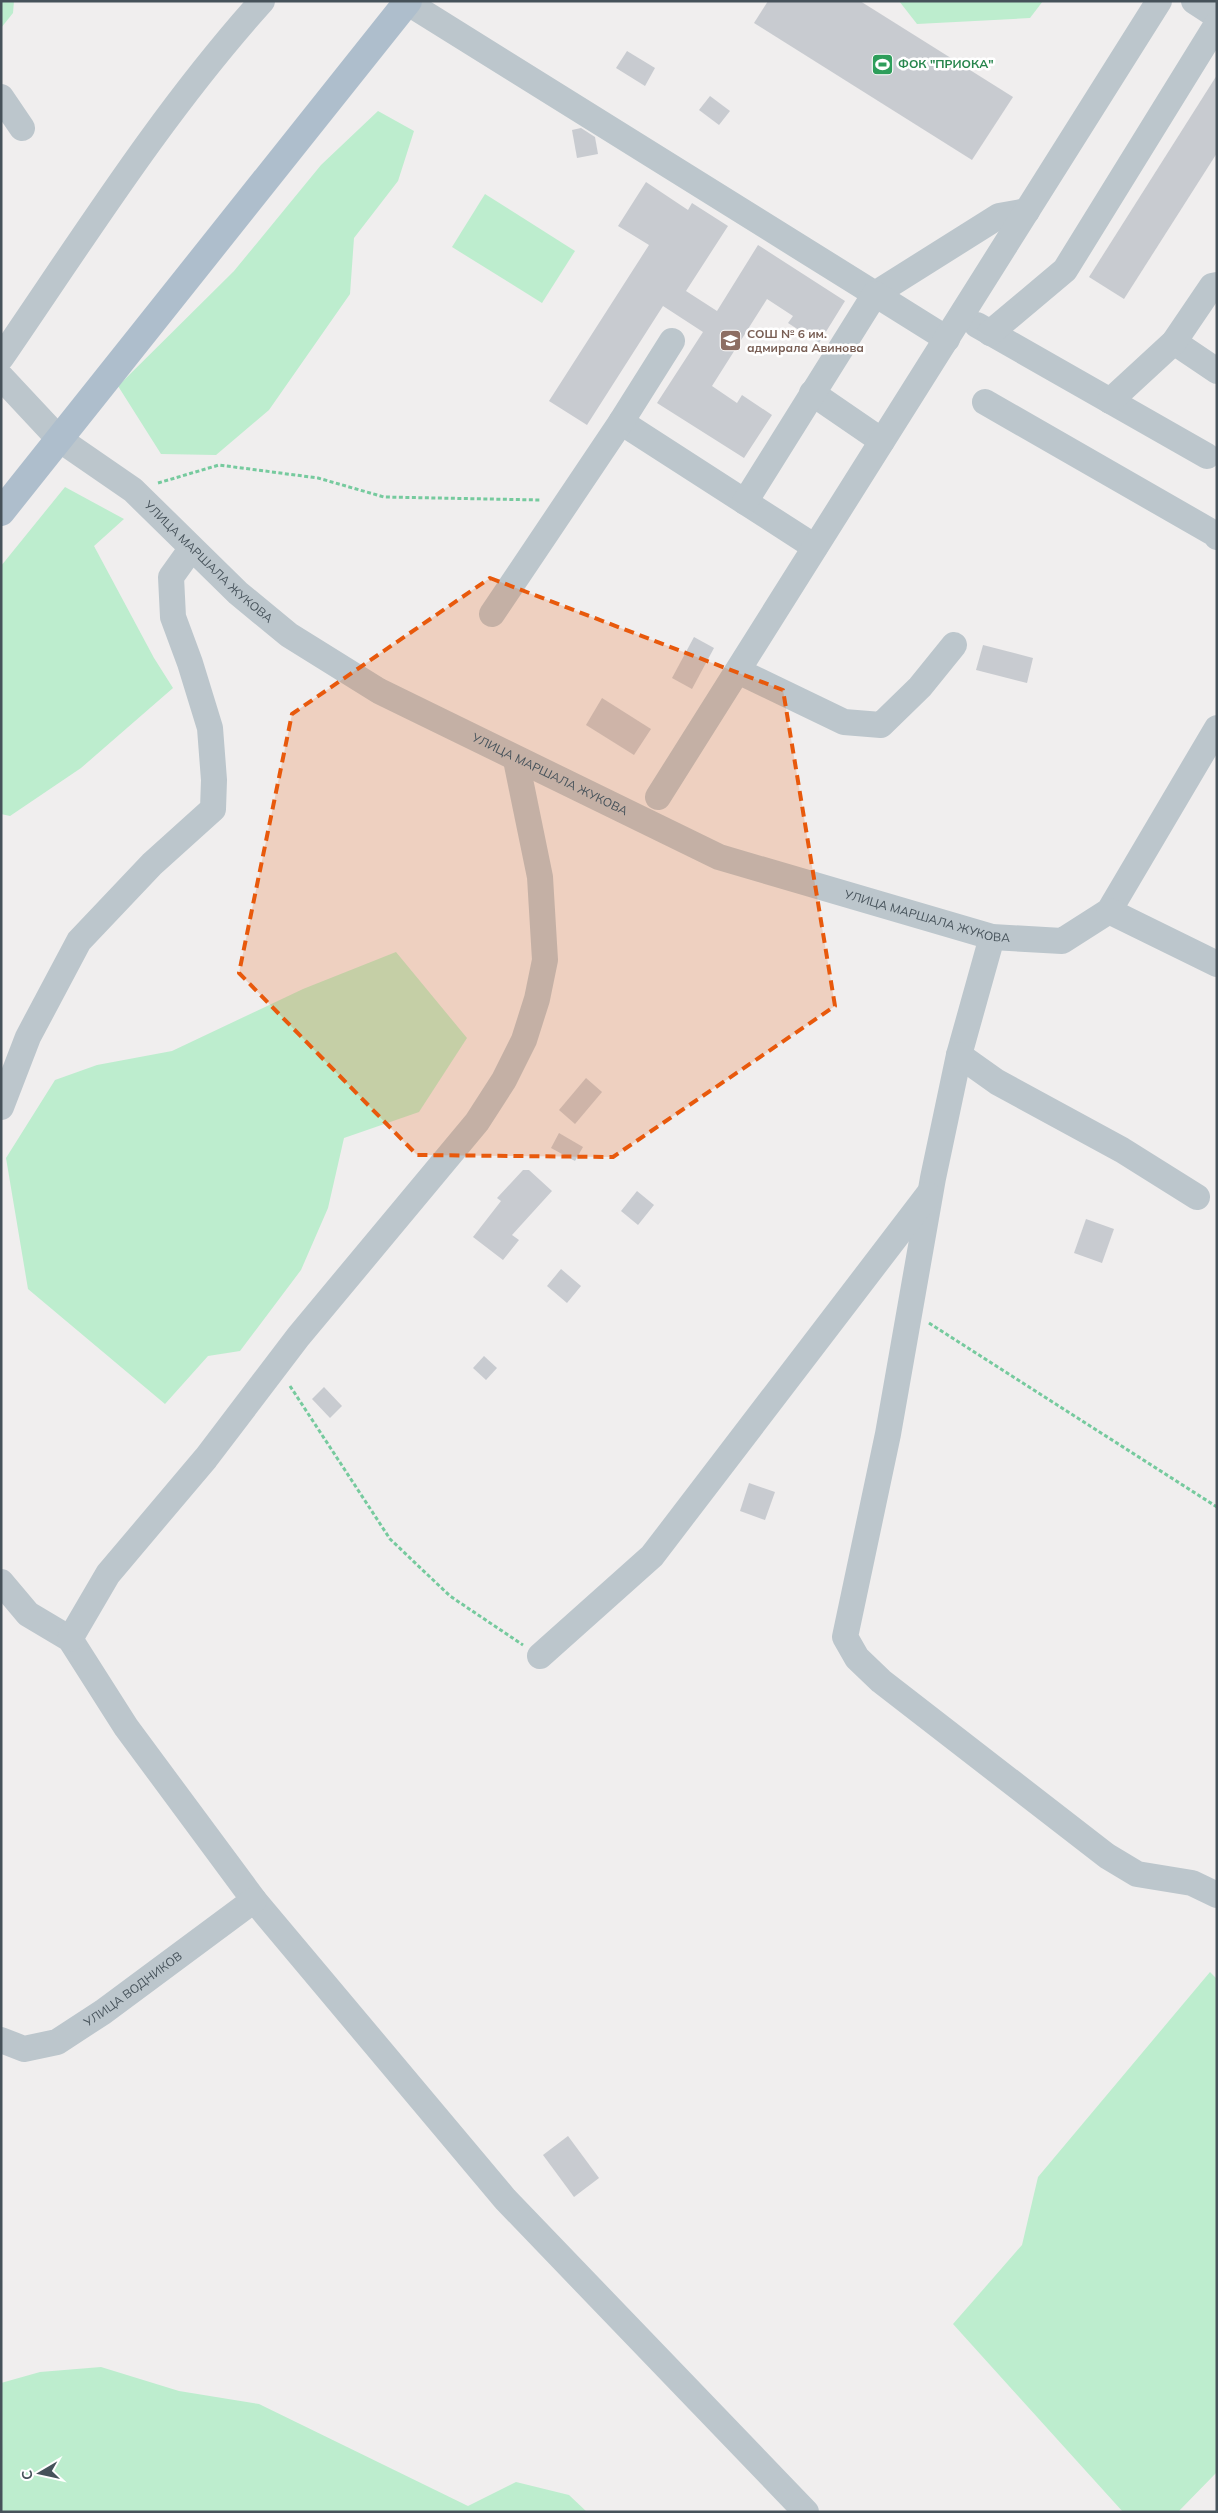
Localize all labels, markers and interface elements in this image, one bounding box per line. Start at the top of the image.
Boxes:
sports icon: ФОК "ПРИОКА" [870,52,894,76]
place label: ФОК "ПРИОКА" [898,56,994,71]
place label: СОШ № 6 им. адмирала Авинова [747,326,864,355]
school or university icon: СОШ № 6 им. адмирала Авинова [719,329,743,353]
street label: УЛИЦА МАРШАЛА ЖУКОВА [141,497,276,626]
street label: УЛИЦА МАРШАЛА ЖУКОВА [469,729,631,818]
street label: УЛИЦА МАРШАЛА ЖУКОВА [842,886,1011,945]
street label: УЛИЦА ВОДНИКОВ [80,1948,185,2030]
north arrow [15,2448,65,2498]
text: С [18,2469,37,2481]

